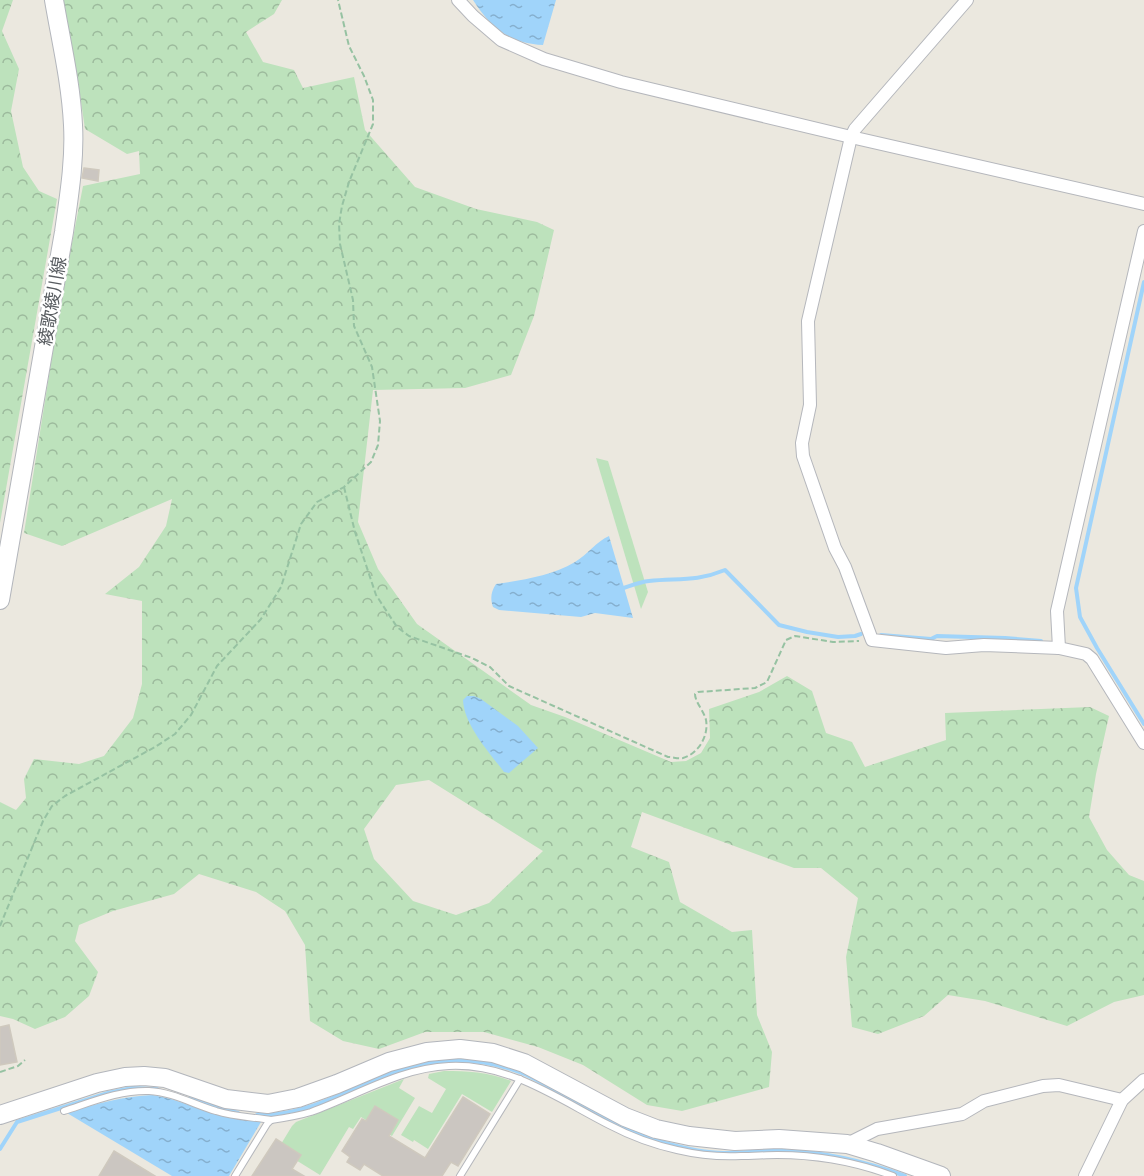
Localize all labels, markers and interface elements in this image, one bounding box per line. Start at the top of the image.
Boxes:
street label: 綾歌綾川線 [33,255,71,347]

